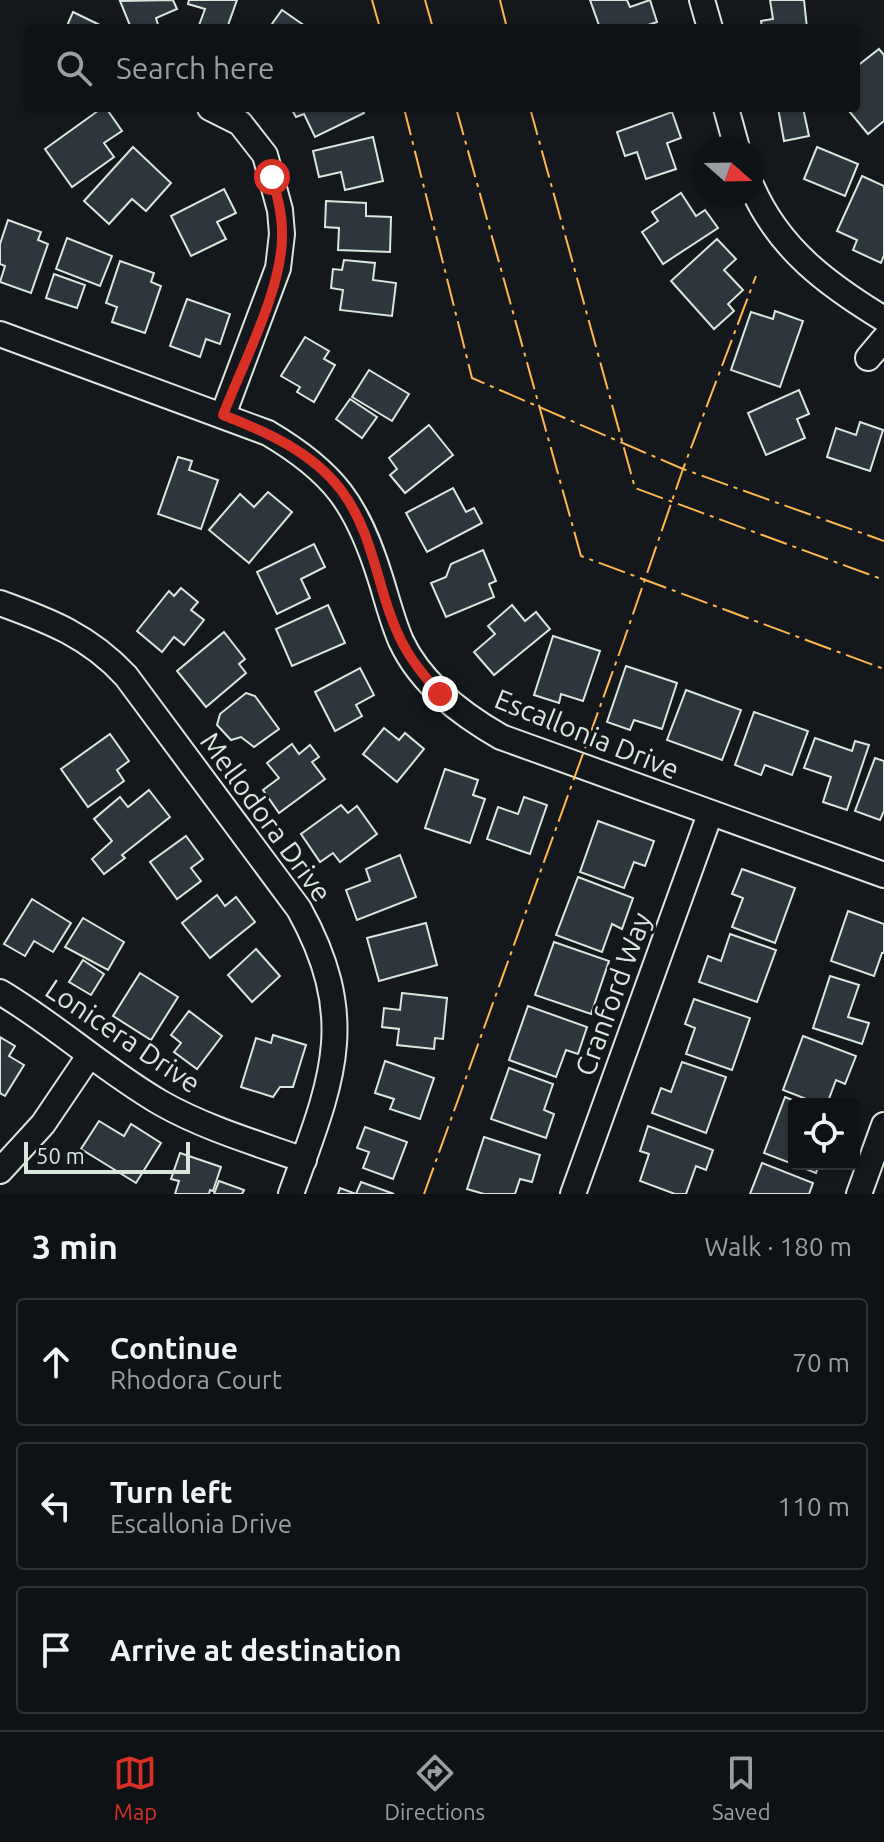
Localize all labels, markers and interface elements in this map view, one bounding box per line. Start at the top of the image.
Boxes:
search box [24,24,860,112]
icon: search [52,46,96,90]
text: Search here [116,51,275,85]
north arrow [692,136,764,208]
route start [254,159,290,195]
route end [422,676,458,712]
street label: Escallonia Drive [491,682,684,785]
street label: Mellodora Drive [195,726,338,907]
street label: Cranford Way [569,908,656,1080]
street label: Lonicera Drive [40,973,206,1099]
map controls [788,1098,860,1170]
button: locate [788,1098,860,1170]
scale bar [24,1138,190,1174]
text: 50 m [36,1143,85,1168]
text: 3 min [32,1227,118,1265]
text: Walk · 180 m [704,1232,852,1261]
text: Continue [110,1331,238,1365]
icon: ahead [34,1340,78,1384]
text: 70 m [792,1348,850,1377]
text: Rhodora Court [110,1365,282,1394]
text: Turn left [110,1475,232,1509]
icon: left [34,1484,78,1528]
text: 110 m [778,1492,850,1521]
text: Escallonia Drive [110,1509,292,1538]
icon: arrive [34,1628,78,1672]
text: Arrive at destination [110,1633,402,1667]
tab: Map [113,1751,157,1824]
tab: Directions [384,1751,485,1824]
tab: Saved [712,1751,771,1824]

